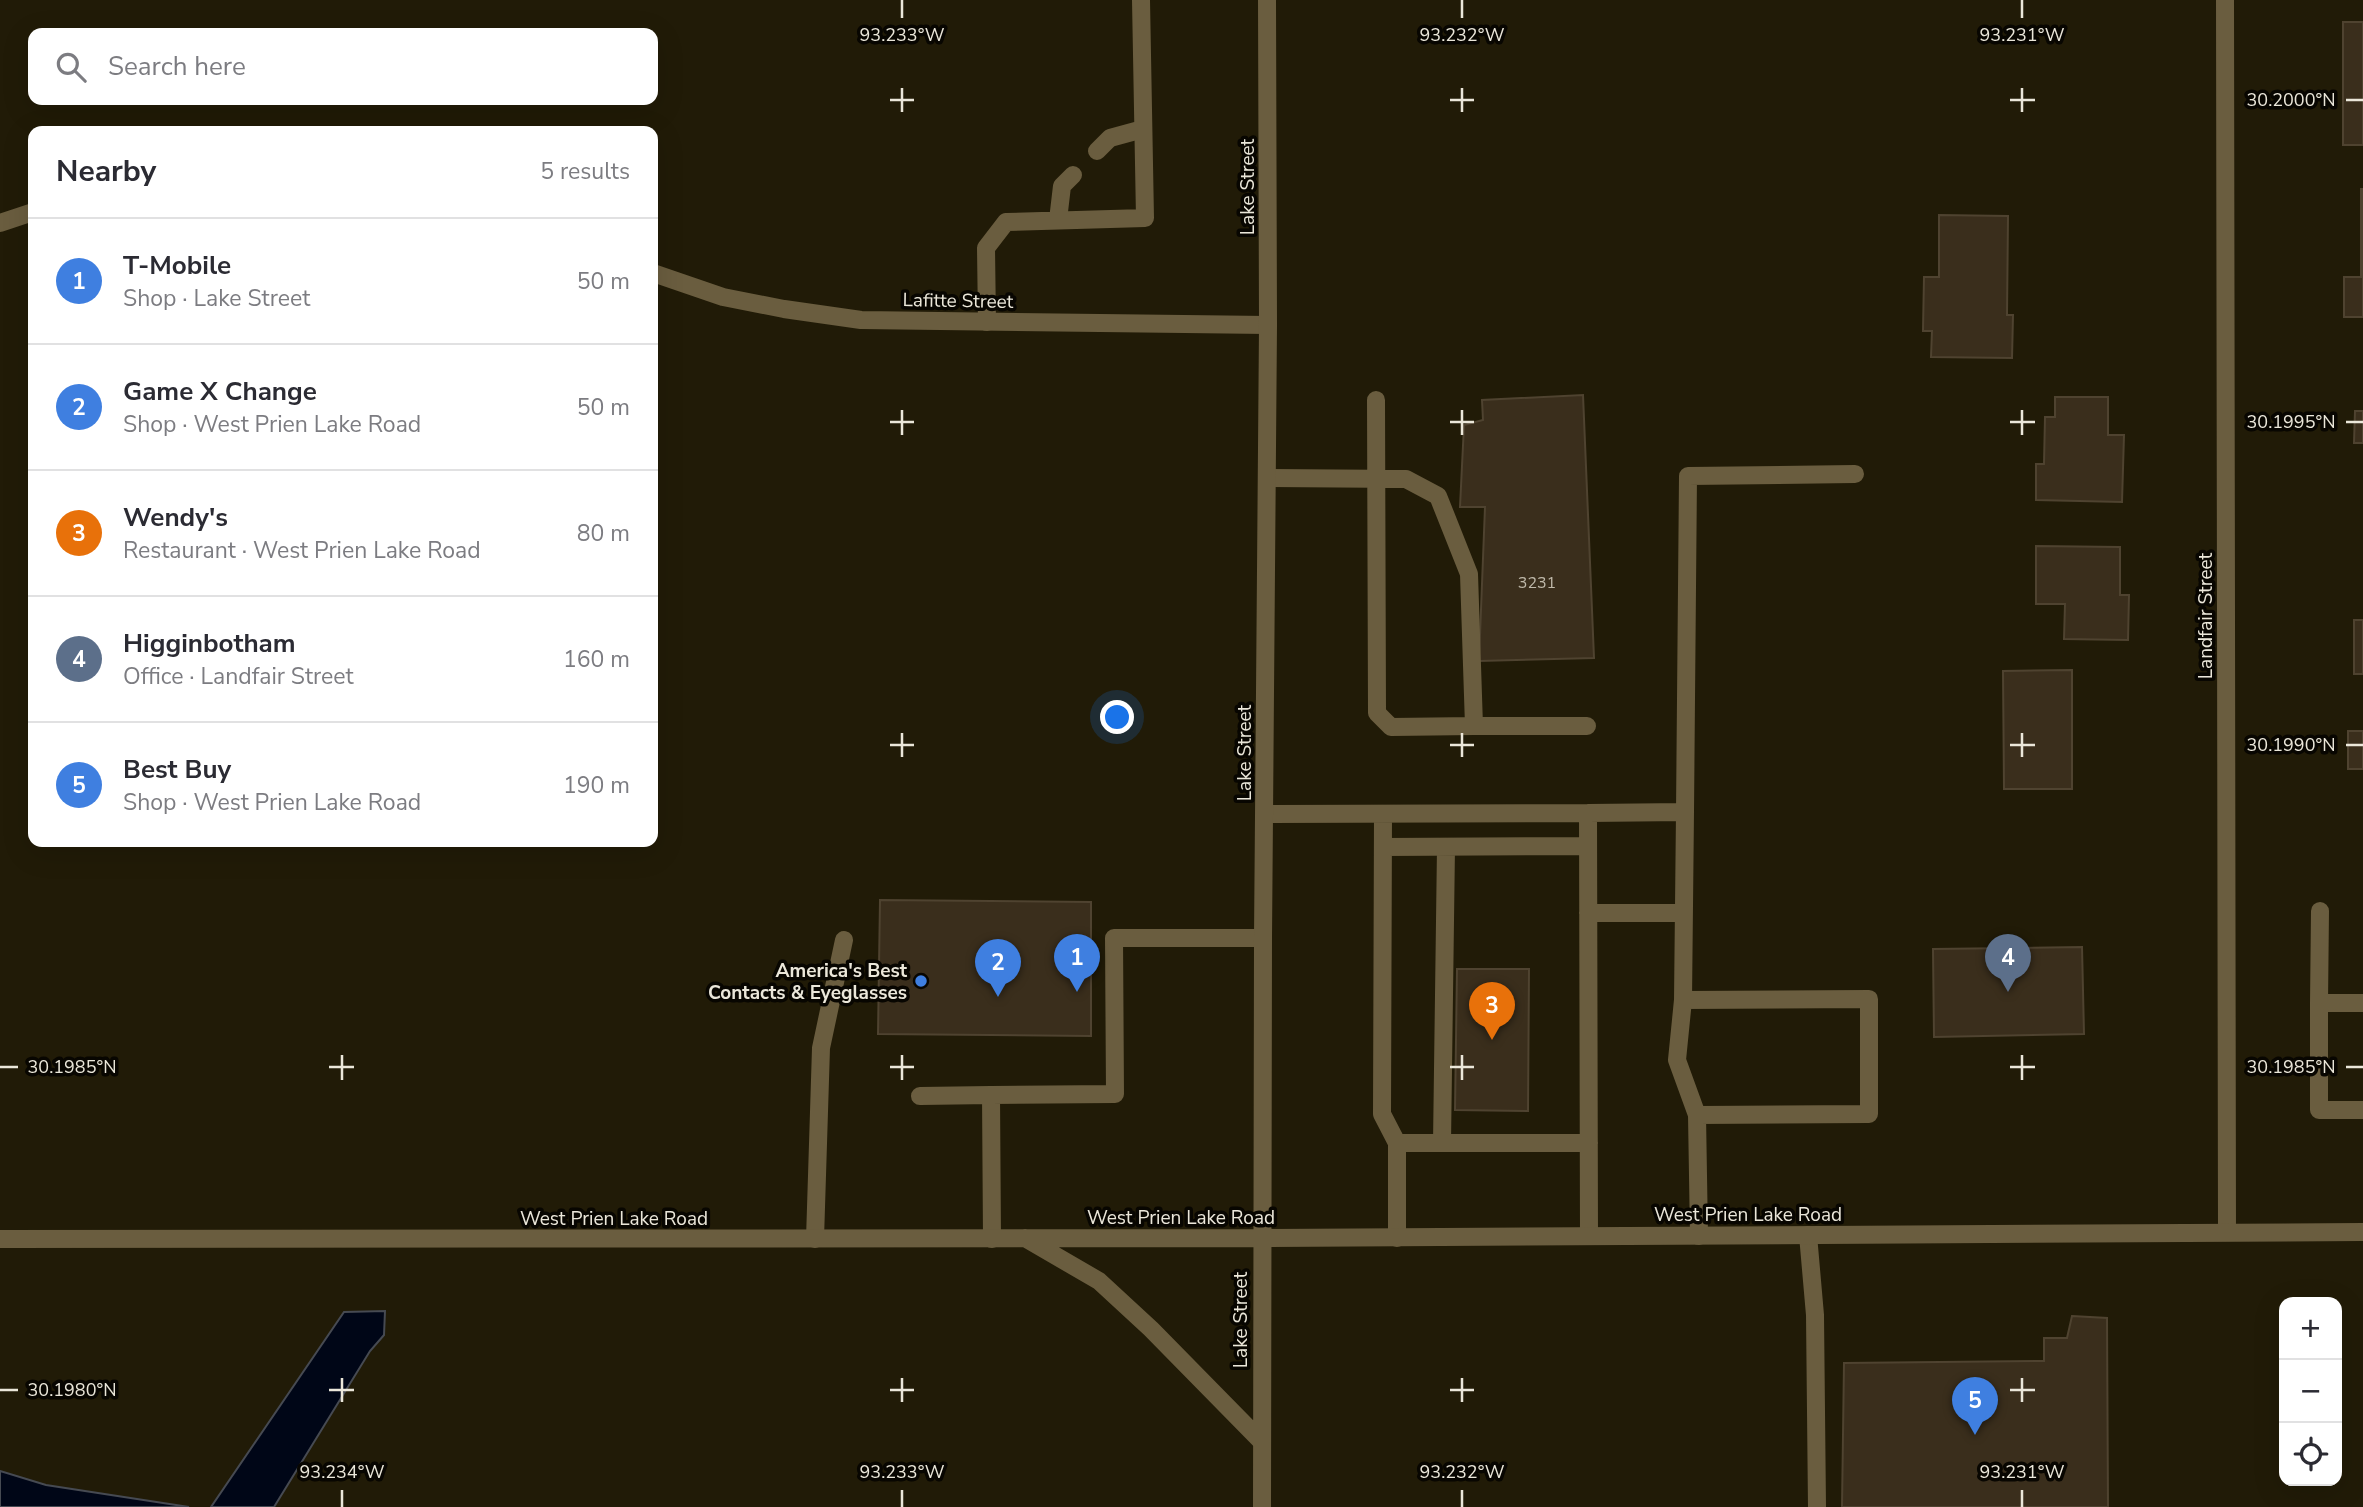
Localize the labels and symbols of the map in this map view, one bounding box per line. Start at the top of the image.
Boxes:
text: 93.233°W [860,23,945,47]
text: 93.232°W [1420,23,1505,47]
text: 93.231°W [1980,23,2065,47]
text: 30.2000°N [2247,88,2335,112]
street label: Lake Street [1235,138,1261,235]
street label: Lafitte Street [902,287,1014,315]
text: 30.1995°N [2247,410,2335,434]
street label: Landfair Street [2193,552,2219,679]
house number: 3231 [1518,572,1556,594]
your location [1100,700,1134,734]
street label: Lake Street [1232,704,1258,801]
text: 30.1990°N [2247,733,2335,757]
pin: 1 [1054,934,1100,992]
pin: 4 [1985,934,2031,992]
pin: 2 [975,939,1021,997]
place label: America's Best Contacts & Eyeglasses [708,958,908,1006]
marker: America's Best Contacts & Eyeglasses [913,973,929,989]
pin: 3 [1469,982,1515,1040]
text: 30.1985°N [28,1055,116,1079]
text: 30.1985°N [2247,1055,2335,1079]
street label: West Prien Lake Road [1654,1202,1842,1228]
street label: West Prien Lake Road [1087,1205,1275,1231]
street label: West Prien Lake Road [520,1206,708,1232]
street label: Lake Street [1228,1271,1254,1368]
pin: 5 [1952,1377,1998,1435]
text: 30.1980°N [28,1378,116,1402]
text: 93.234°W [300,1460,385,1484]
text: 93.233°W [860,1460,945,1484]
text: 93.232°W [1420,1460,1505,1484]
text: 93.231°W [1980,1460,2065,1484]

